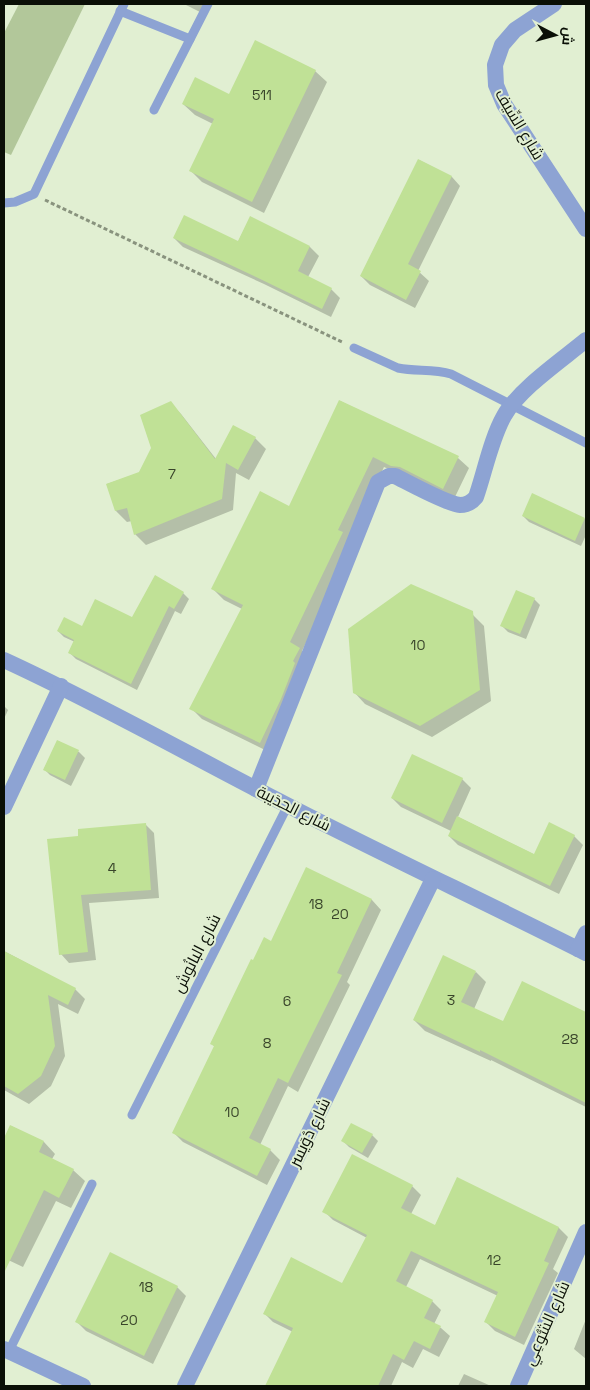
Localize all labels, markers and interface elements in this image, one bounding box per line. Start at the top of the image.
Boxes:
north arrow [530,10,580,60]
text: ش [558,26,578,46]
street label: شارع السِّيف [489,85,549,164]
house number: 511 [252,86,272,104]
house number: 7 [168,465,176,483]
house number: 10 [411,636,425,654]
street label: شارع الحدَيبة [253,781,334,837]
house number: 4 [108,859,117,877]
house number: 18 [309,895,324,913]
house number: 20 [331,905,349,923]
street label: شارع البانُوش [168,910,226,997]
house number: 3 [447,991,455,1009]
house number: 6 [283,992,291,1010]
house number: 28 [561,1030,579,1048]
house number: 8 [263,1034,272,1052]
street label: شارع دُوَيسر [283,1094,336,1171]
house number: 10 [225,1103,239,1121]
house number: 12 [487,1251,501,1269]
house number: 18 [139,1278,154,1296]
street label: شارع الشُّوعِي [518,1278,577,1370]
house number: 20 [120,1311,138,1329]

